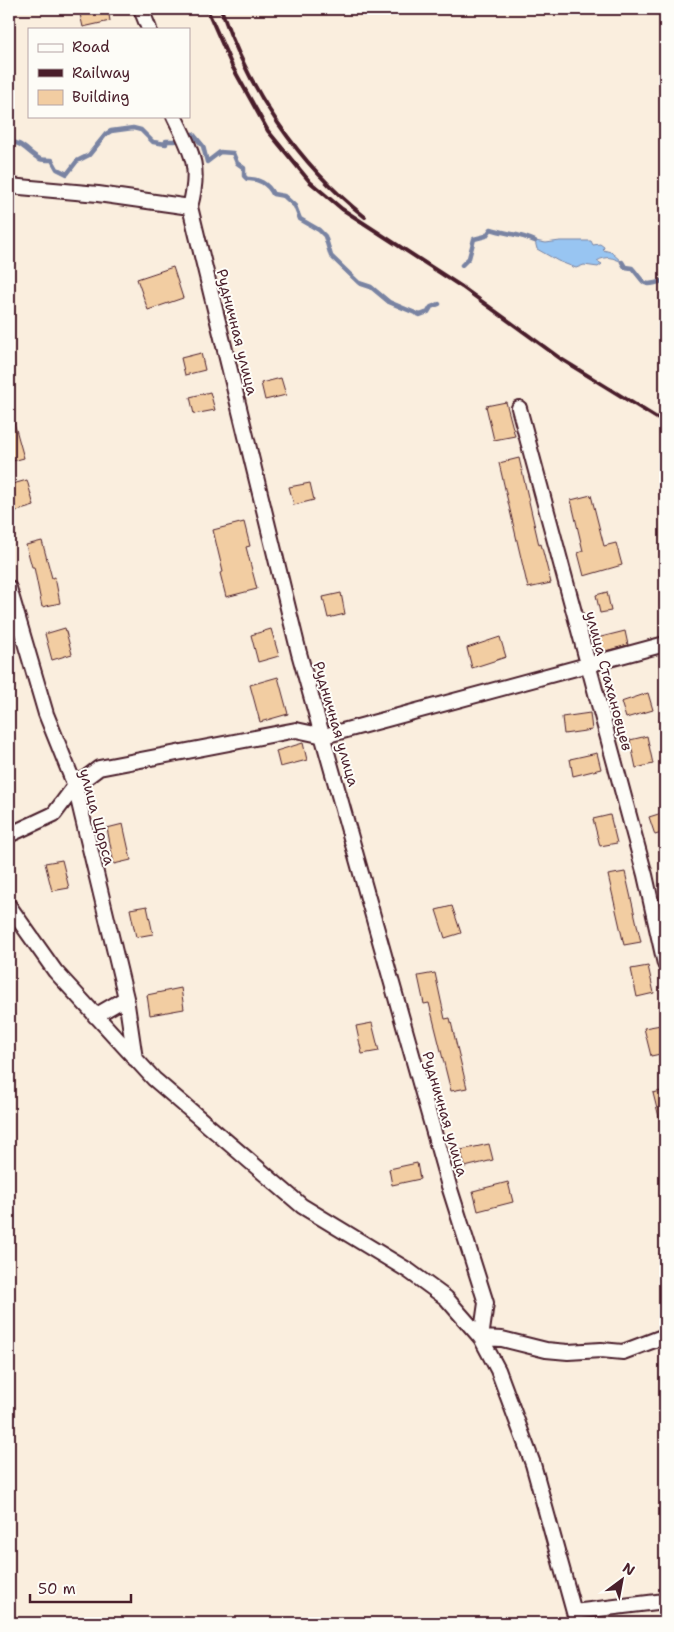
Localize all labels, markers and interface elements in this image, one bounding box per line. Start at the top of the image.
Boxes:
legend [28,28,190,118]
text: Road [72,37,110,57]
text: Railway [72,63,130,83]
text: Building [72,87,129,107]
street label: Рудничная улица [212,267,263,398]
street label: улица Стахановцев [581,609,637,753]
street label: Рудничная улица [309,659,364,790]
street label: улица Щорса [74,766,120,868]
street label: Рудничная улица [418,1049,473,1180]
north arrow [596,1554,646,1604]
text: N [619,1558,638,1580]
scale bar [30,1572,131,1604]
text: 50 m [38,1579,76,1599]

